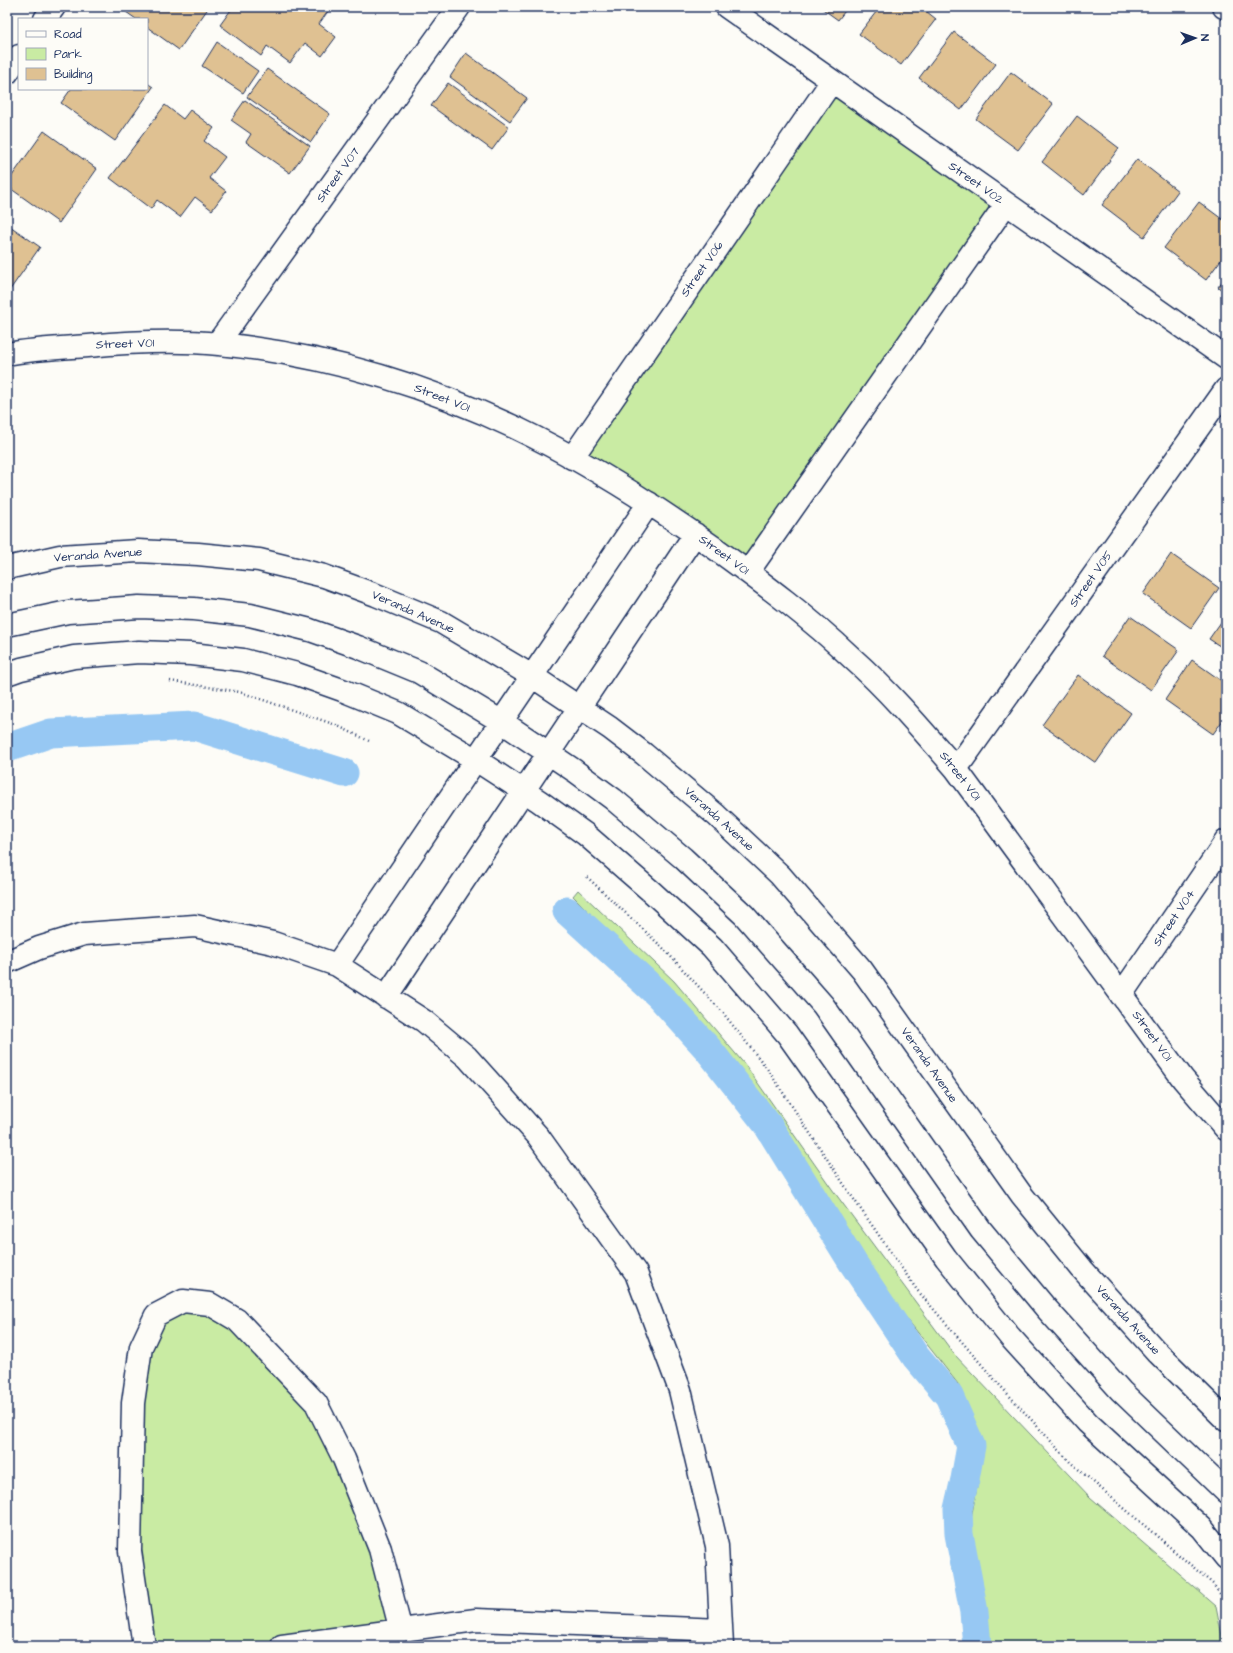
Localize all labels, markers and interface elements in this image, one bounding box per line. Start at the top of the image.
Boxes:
legend [18,18,148,90]
north arrow [1175,18,1215,58]
text: Road [54,26,82,43]
text: N [1197,34,1212,41]
text: Park [54,46,82,63]
text: Building [54,66,92,84]
street label: Street V07 [312,143,364,206]
street label: Street V02 [945,158,1007,208]
street label: Street V06 [677,237,728,300]
street label: Street V01 [95,334,155,354]
street label: Street V01 [412,380,473,417]
street label: Street V01 [695,531,753,579]
street label: Veranda Avenue [53,543,143,567]
street label: Street V05 [1065,547,1117,611]
street label: Veranda Avenue [369,586,457,638]
street label: Street V01 [935,748,985,805]
street label: Veranda Avenue [680,783,758,855]
street label: Street V04 [1149,886,1199,950]
street label: Street V01 [1128,1007,1176,1065]
street label: Veranda Avenue [897,1024,962,1107]
street label: Veranda Avenue [1092,1281,1164,1359]

